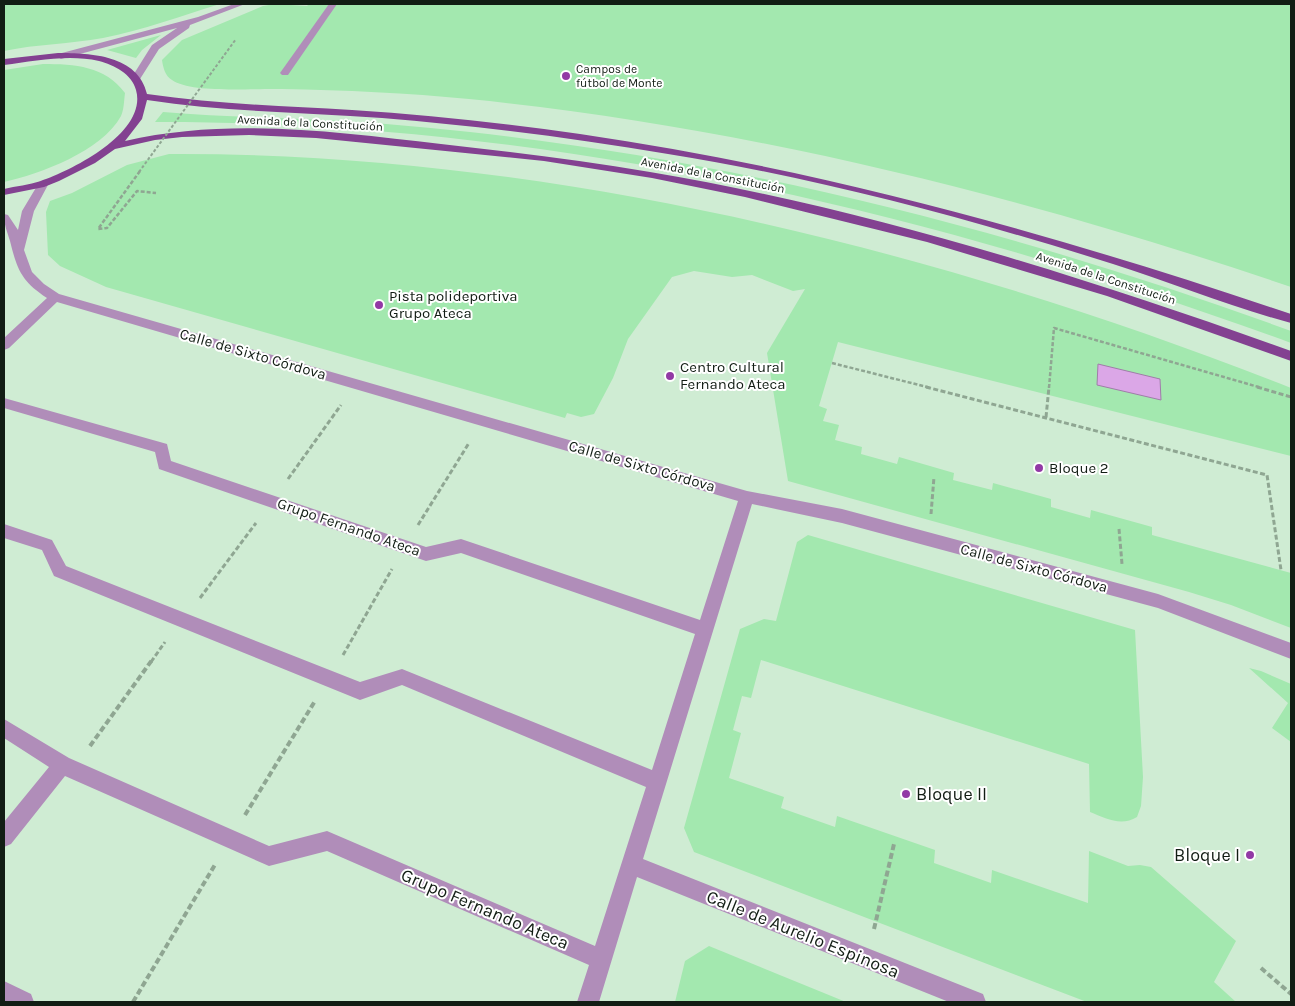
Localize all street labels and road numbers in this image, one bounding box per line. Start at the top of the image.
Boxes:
street label: Avenida de la Constitución [237,112,383,134]
street label: Avenida de la Constitución [640,154,786,196]
street label: Avenida de la Constitución [1034,249,1178,307]
street label: Calle de Sixto Córdova [178,324,328,384]
street label: Calle de Sixto Córdova [567,436,717,496]
street label: Grupo Fernando Ateca [275,494,423,560]
street label: Calle de Sixto Córdova [958,540,1110,596]
street label: Grupo Fernando Ateca [398,864,572,954]
street label: Calle de Aurelio Espinosa [703,885,903,983]

